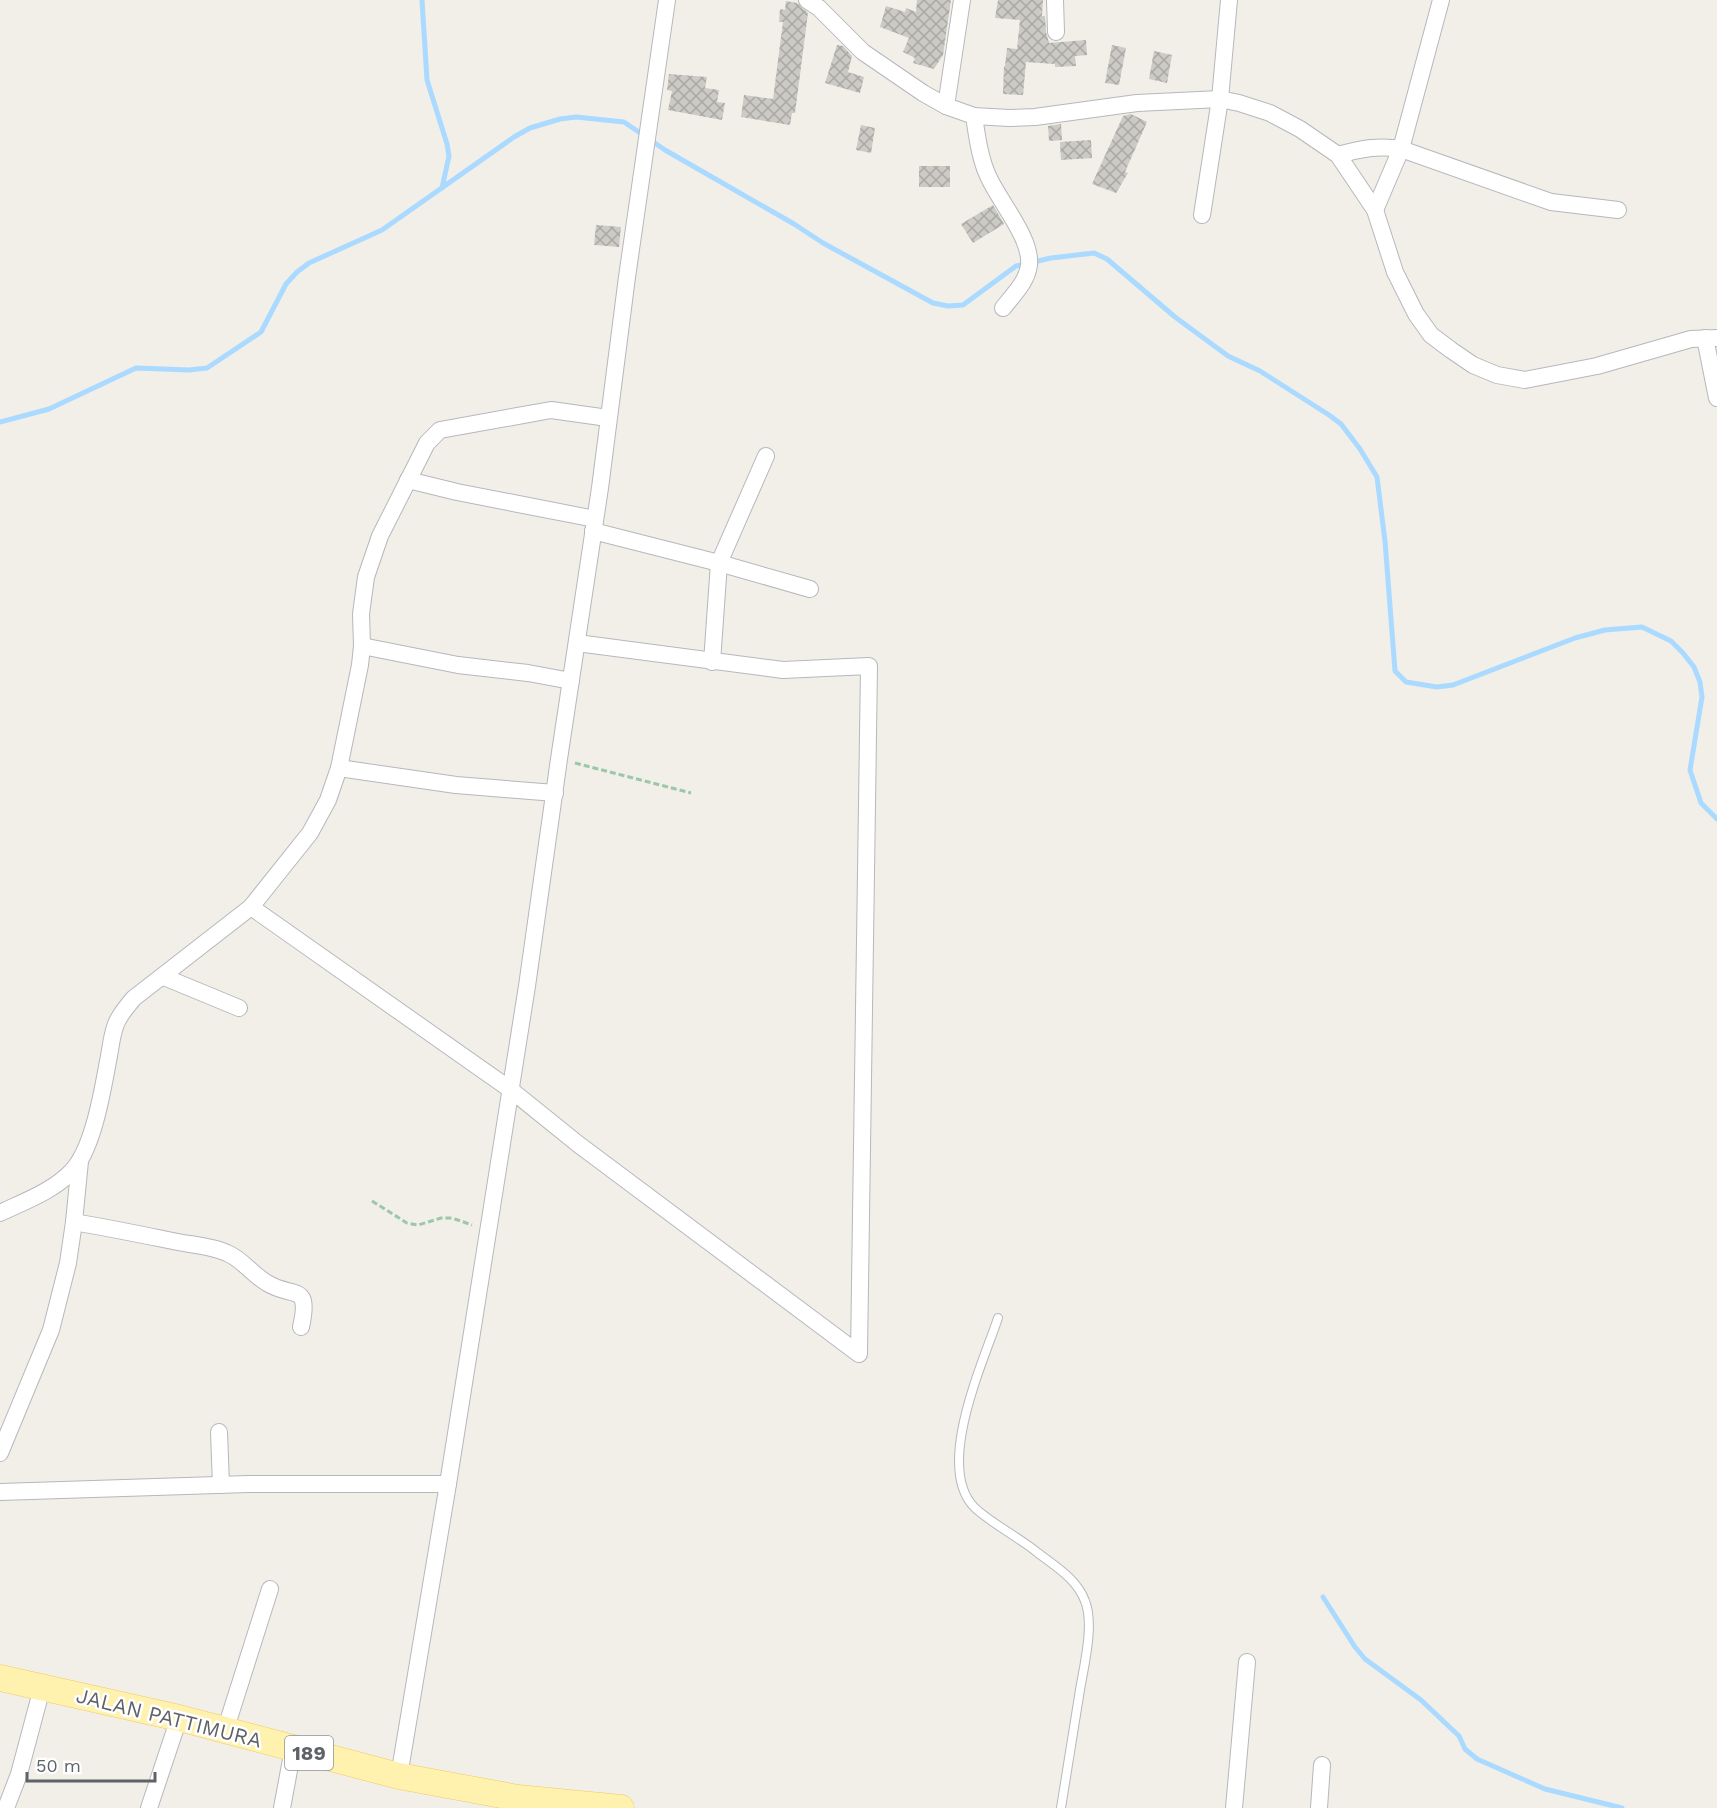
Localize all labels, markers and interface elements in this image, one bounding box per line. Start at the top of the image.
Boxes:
street label: JALAN PATTIMURA [74,1682,265,1753]
road number: 189 [285,1736,333,1770]
scale bar [27,1745,154,1783]
text: 50 m [36,1755,81,1776]

